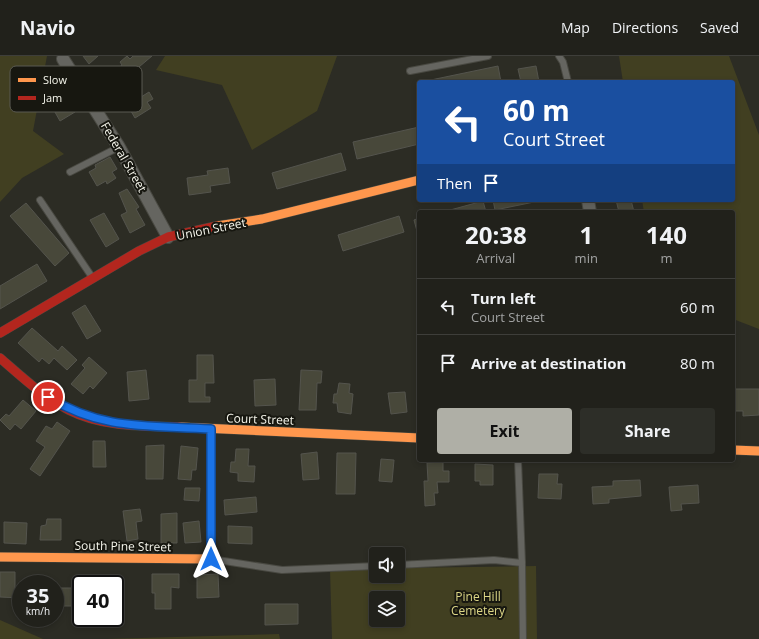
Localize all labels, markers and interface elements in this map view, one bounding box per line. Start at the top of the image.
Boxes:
text: Navio [20,15,75,41]
text: Map [561,18,590,37]
text: Directions [612,18,678,37]
text: Saved [700,18,739,37]
legend [10,66,142,112]
text: Slow [43,72,67,87]
text: Jam [42,90,62,105]
text: 60 m [503,91,570,129]
icon: left [437,96,489,148]
street label: Federal Street [97,119,151,195]
text: Court Street [503,127,605,151]
icon: arrive [480,172,502,194]
text: Then [437,173,472,193]
street label: Union Street [175,214,247,244]
text: 20:38 [465,218,527,251]
text: 1 [579,218,593,251]
text: 140 [646,218,687,251]
text: Arrival [476,249,515,267]
text: min [575,249,598,267]
text: m [660,249,672,267]
text: Turn left [471,288,536,308]
icon: left [437,296,459,318]
text: 60 m [680,297,715,317]
text: Court Street [471,308,545,326]
icon: arrive [437,352,459,374]
text: Arrive at destination [471,353,626,373]
text: 80 m [680,353,715,373]
pin [31,380,65,414]
icon: arrive [37,386,59,408]
button: Exit [437,408,572,454]
button: Share [580,408,715,454]
street label: Court Street [226,409,294,429]
street label: South Pine Street [74,537,172,555]
position arrow [190,538,232,580]
map controls [369,547,405,627]
button: sound [369,547,405,583]
speed limit sign: 40 [72,575,124,627]
text: 35 [27,582,49,609]
park label: Pine Hill Cemetery [451,588,506,619]
button: layers [369,591,405,627]
text: km/h [26,604,50,618]

